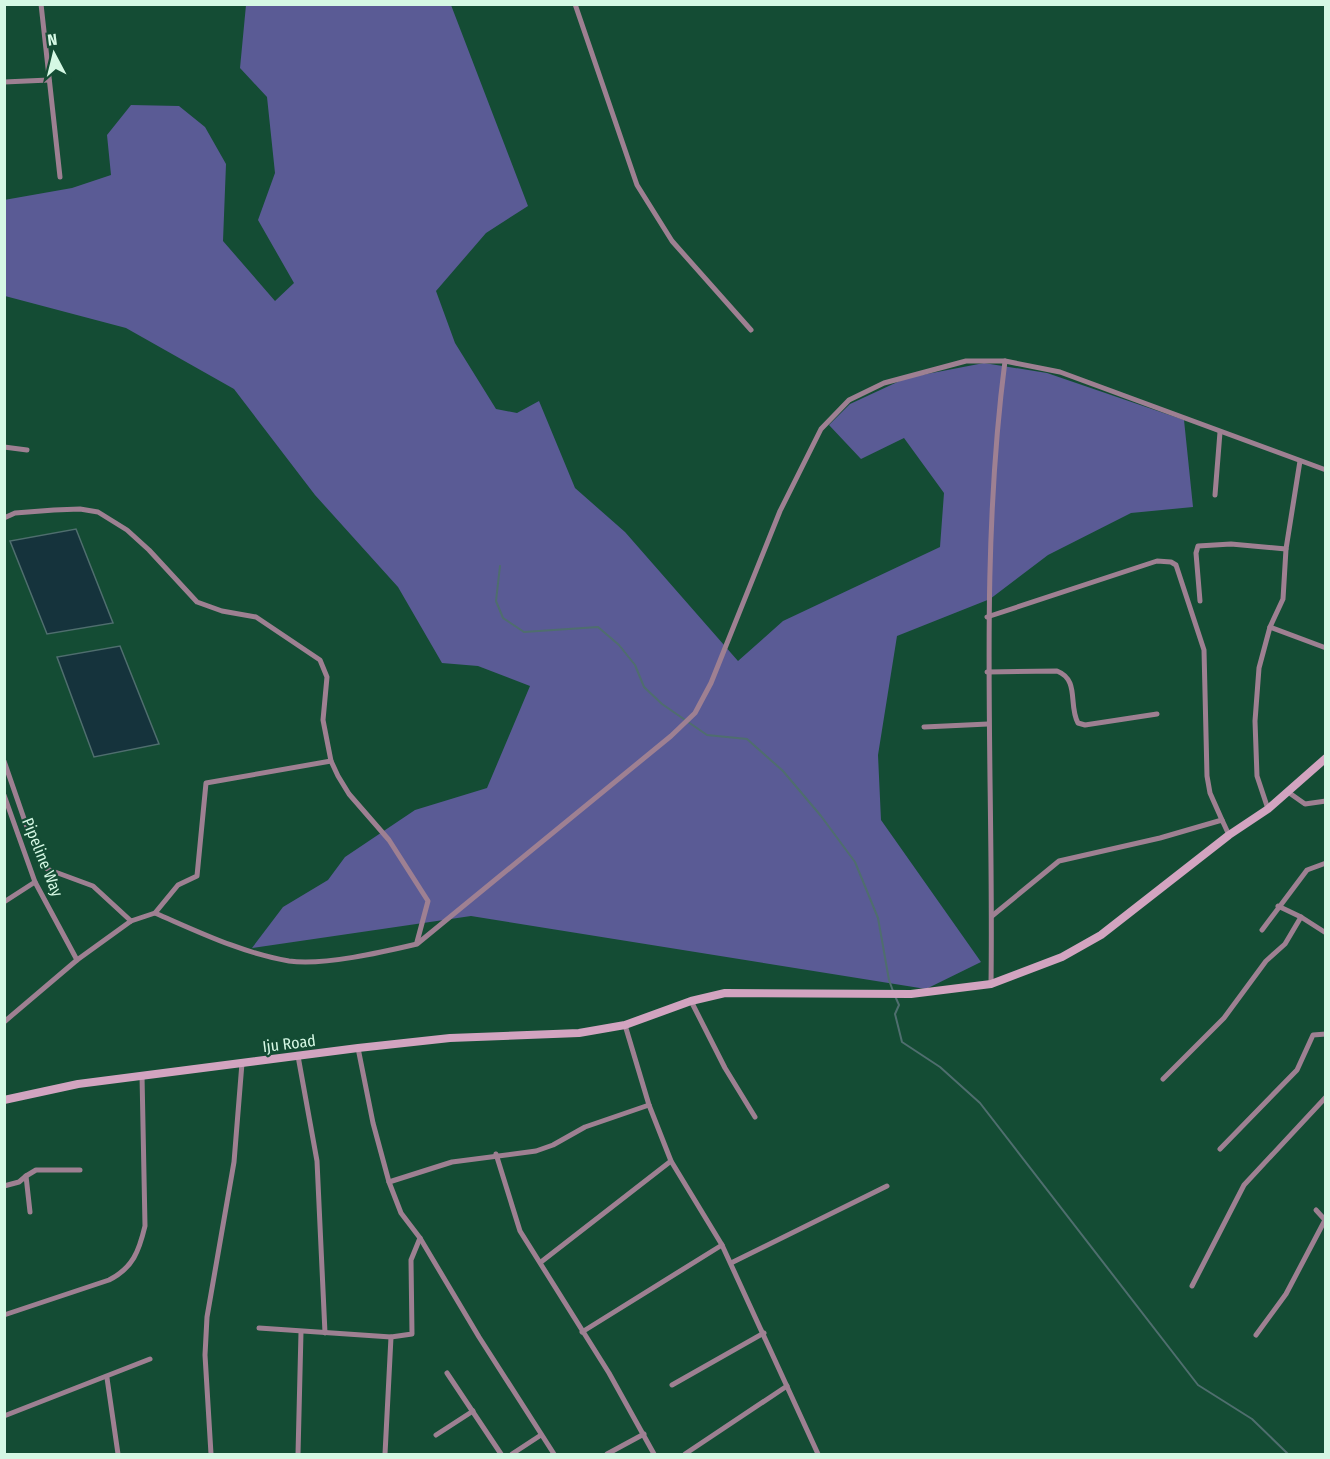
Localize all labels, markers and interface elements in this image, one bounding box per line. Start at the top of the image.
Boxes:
north arrow [24,24,84,84]
text: N [46,30,58,50]
street label: Pipeline Way [18,815,67,900]
street label: Iju Road [261,1031,317,1056]

